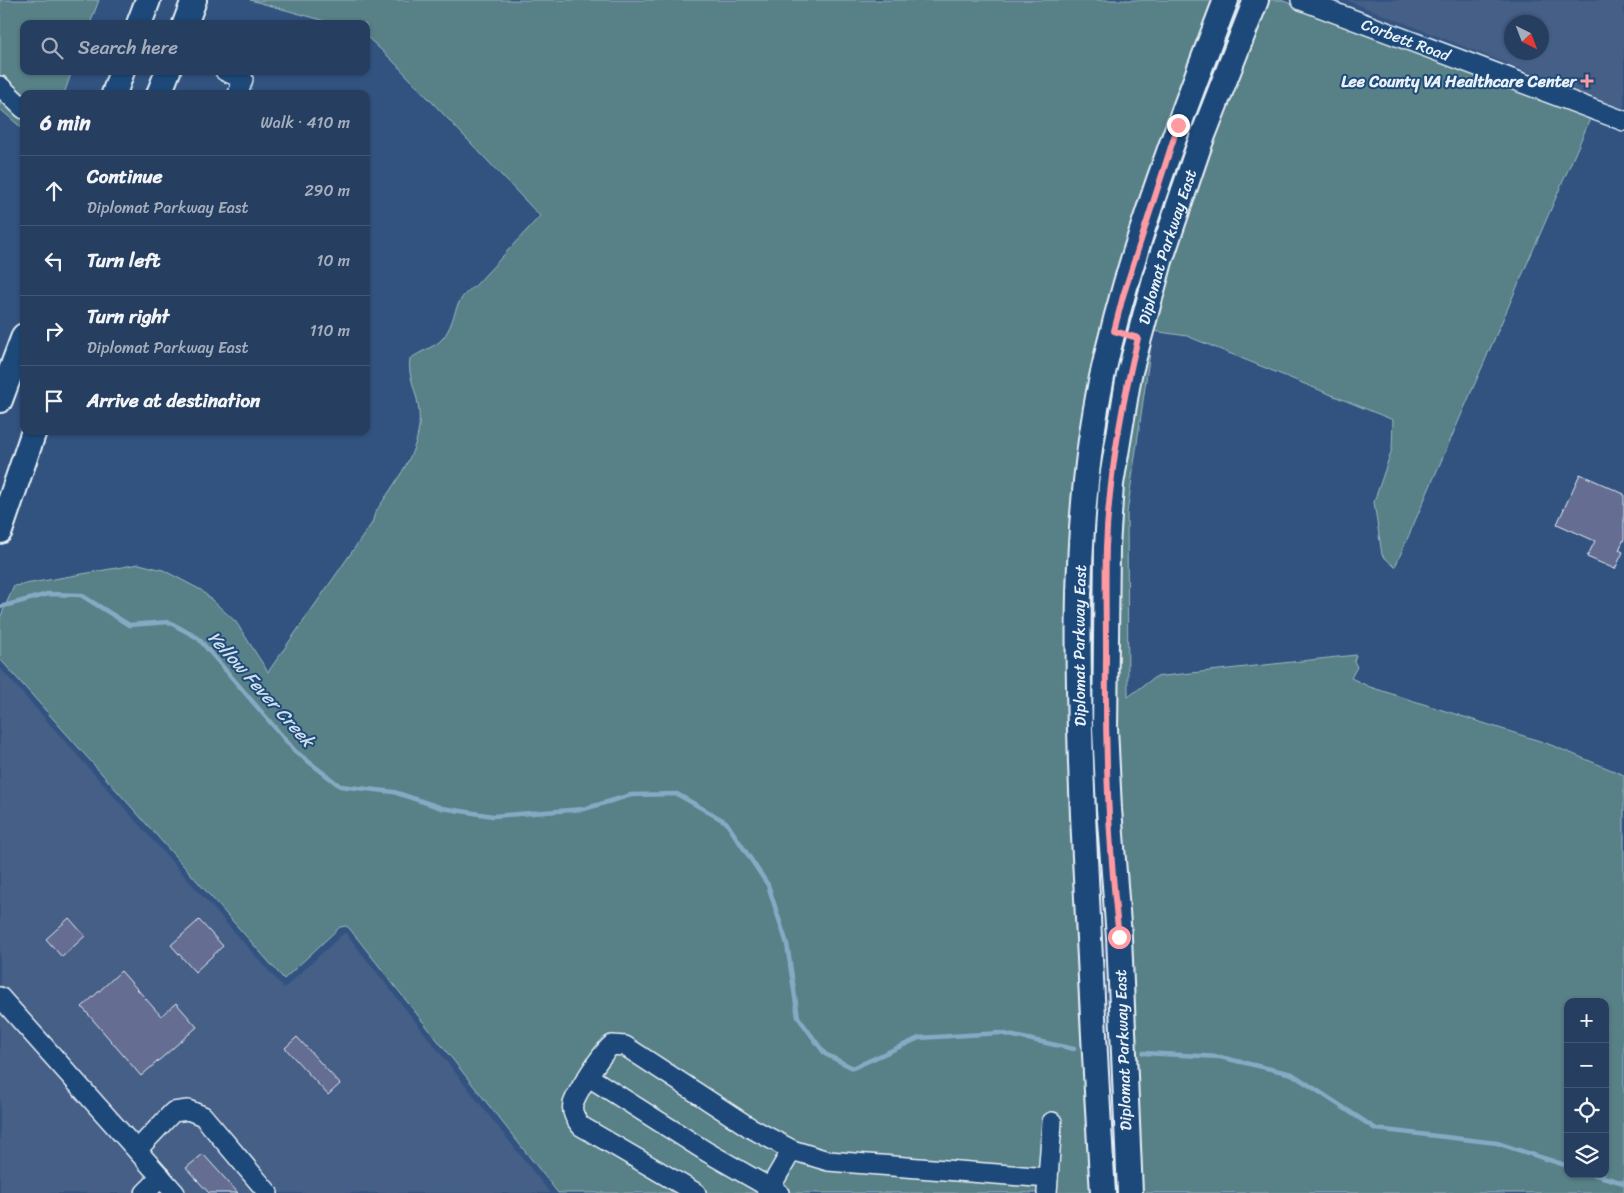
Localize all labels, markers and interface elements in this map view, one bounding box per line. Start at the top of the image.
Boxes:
street label: Corbett Road [1357,9,1456,70]
north arrow [1504,15,1549,60]
search box [20,20,370,75]
text: Search here [78,31,178,64]
icon: search [38,34,66,62]
place label: Lee County VA Healthcare Center [1341,67,1577,96]
marker: Lee County VA Healthcare Center [1580,74,1594,88]
text: 6 min [40,104,91,142]
text: Walk · 410 m [261,108,350,137]
route end [1167,114,1190,137]
text: Continue [87,160,163,193]
street label: Diplomat Parkway East [1129,165,1205,328]
text: 290 m [304,176,350,205]
icon: ahead [40,177,68,205]
text: Diplomat Parkway East [87,193,248,222]
text: Turn left [87,244,160,277]
text: 10 m [317,246,350,275]
icon: left [40,247,68,275]
text: Turn right [87,300,169,333]
text: 110 m [310,316,350,345]
icon: right [40,317,68,345]
text: Diplomat Parkway East [87,333,248,362]
text: Arrive at destination [87,384,260,417]
icon: arrive [40,387,68,415]
street label: Diplomat Parkway East [1064,564,1094,727]
water label: Yellow Fever Creek [200,623,324,757]
route start [1108,926,1131,949]
street label: Diplomat Parkway East [1106,969,1140,1131]
map controls [1564,998,1609,1178]
button: + [1564,998,1609,1043]
button: − [1564,1043,1609,1088]
button: locate [1564,1088,1609,1133]
button: layers [1564,1133,1609,1178]

